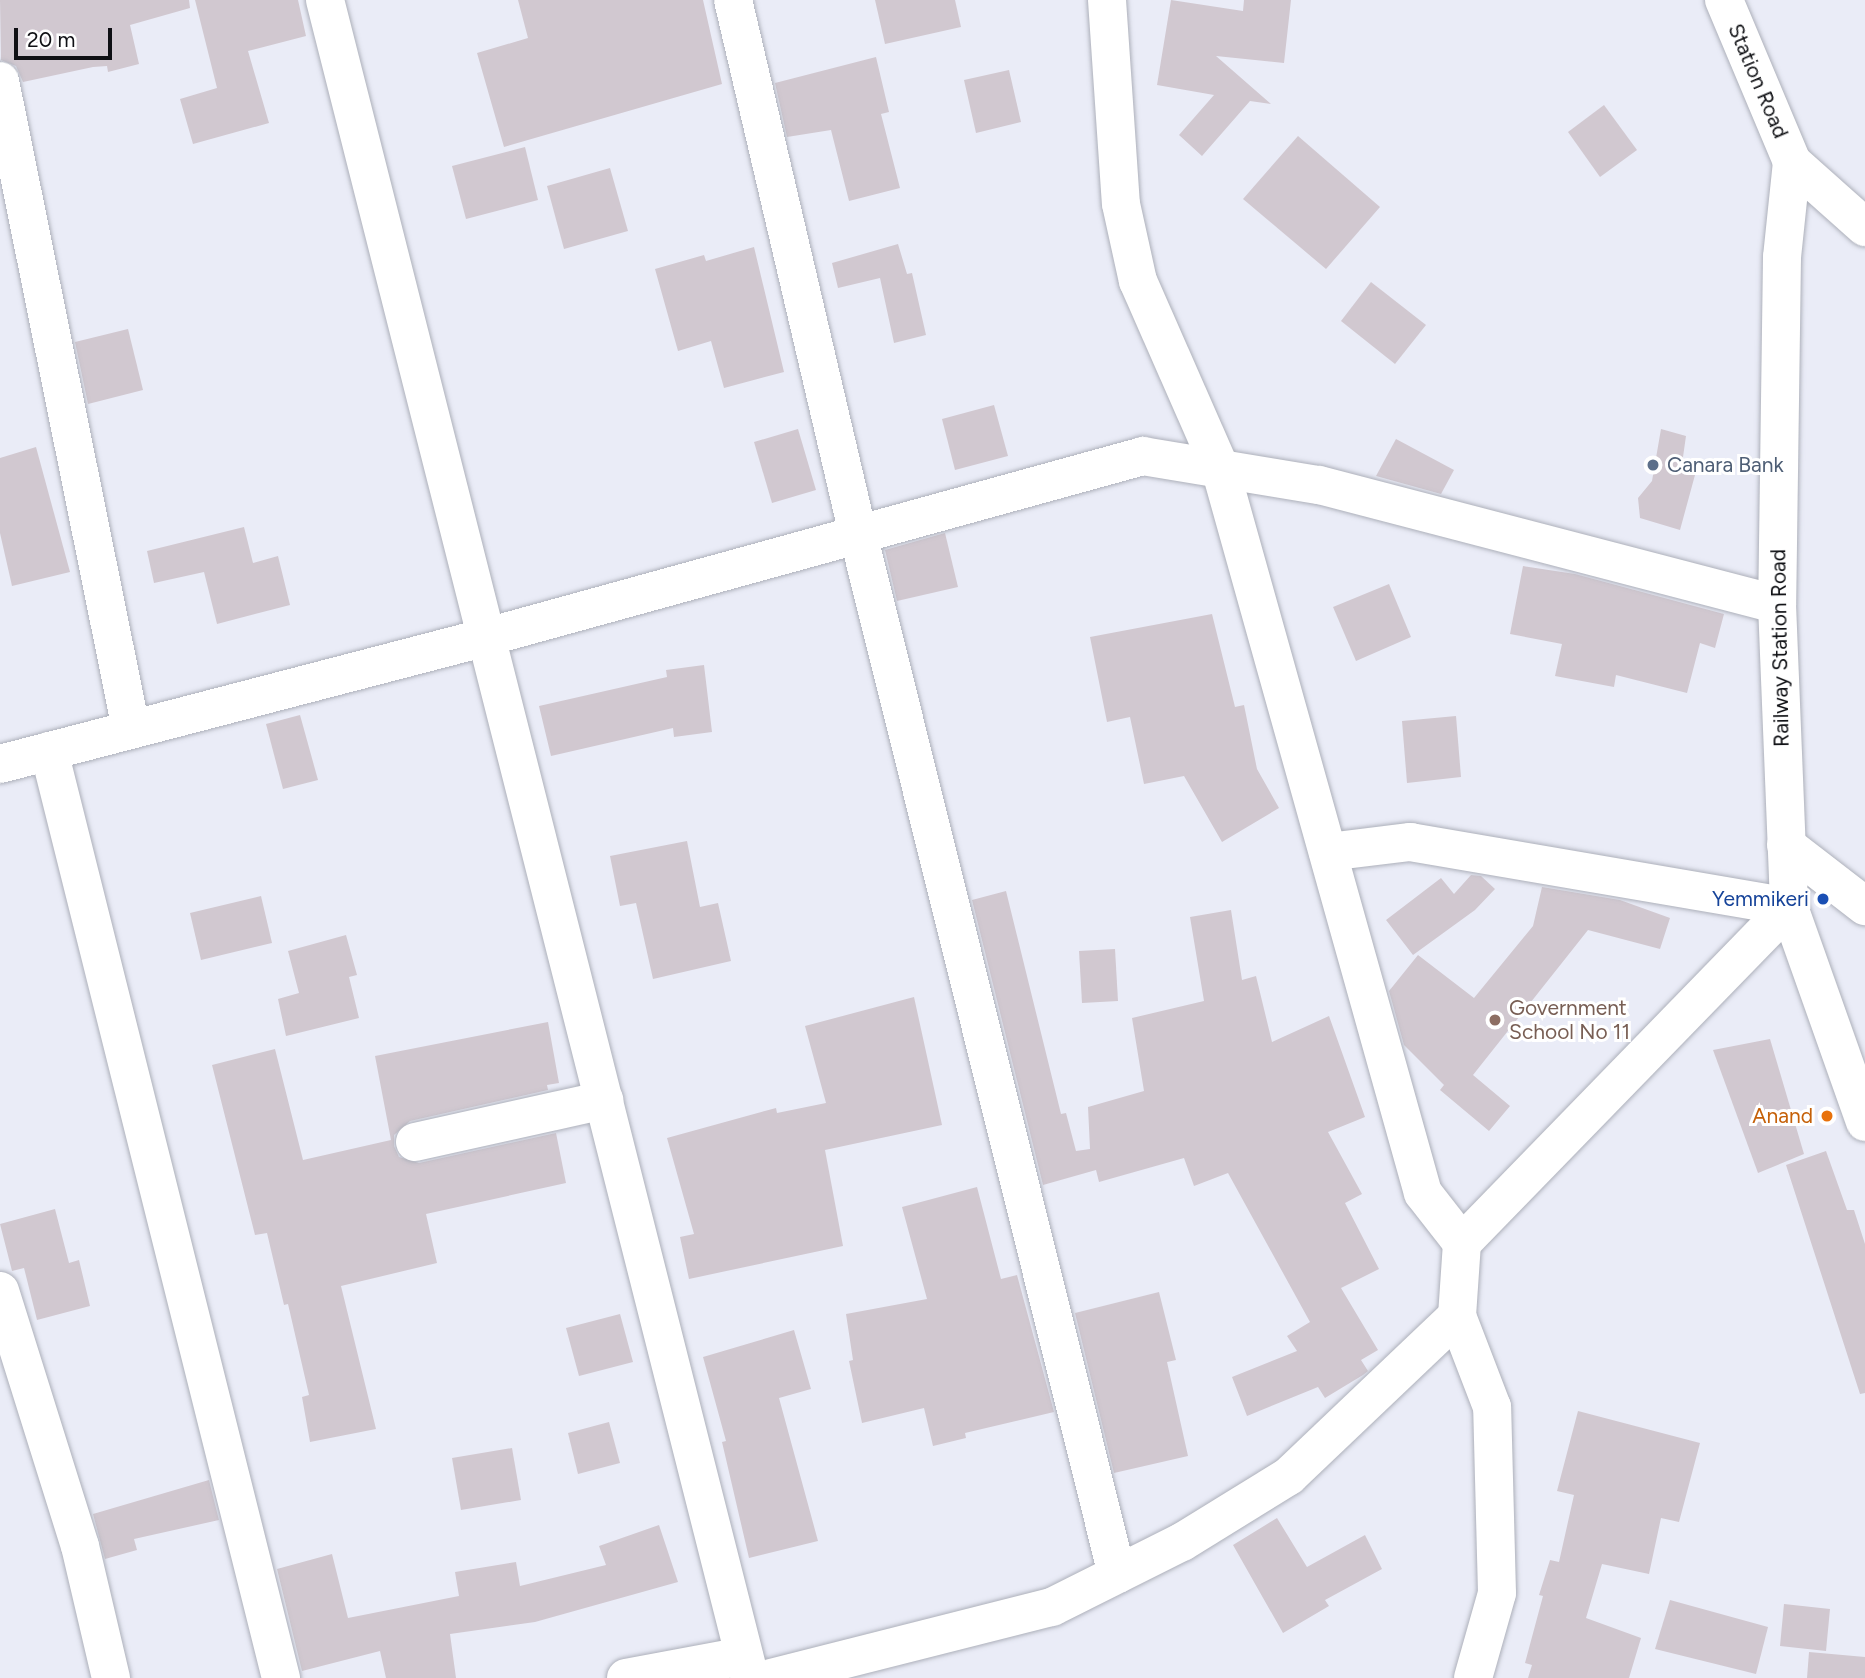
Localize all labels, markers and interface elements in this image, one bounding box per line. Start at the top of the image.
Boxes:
scale bar [18,14,116,58]
street label: Station Road [1723,20,1793,142]
text: 20 m [27,27,75,52]
place label: Canara Bank [1667,452,1784,478]
marker: Canara Bank [1645,457,1661,473]
street label: Railway Station Road [1766,549,1794,747]
place label: Yemmikeri [1712,886,1809,912]
marker: Yemmikeri [1815,891,1831,907]
place label: Government School No 11 [1509,995,1630,1045]
marker: Government School No 11 [1487,1012,1503,1028]
place label: Anand [1752,1103,1813,1129]
marker: Anand [1819,1108,1835,1124]

